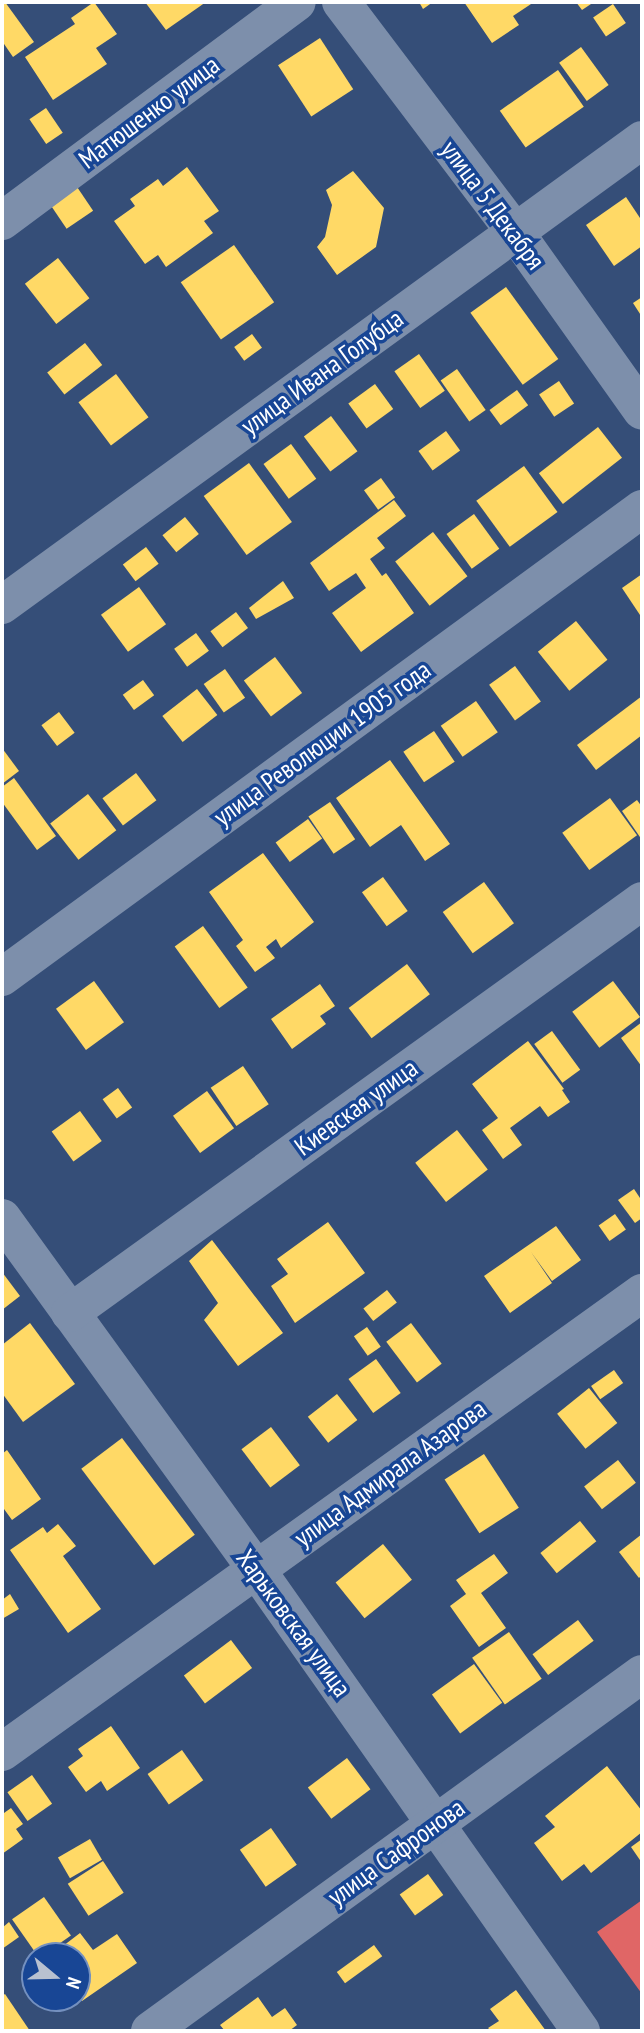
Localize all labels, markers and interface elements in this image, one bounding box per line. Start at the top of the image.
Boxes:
street label: Матюшенко улица [73,49,225,175]
street label: улица 5 Декабря [434,134,552,276]
street label: улица Ивана Голубца [235,303,409,441]
street label: улица Революции 1905 года [207,654,437,832]
street label: Киевская улица [289,1052,423,1162]
street label: улица Адмирала Азарова [287,1393,493,1553]
street label: Харьковская улица [230,1543,358,1703]
street label: улица Сафронова [322,1792,470,1912]
north arrow [21,1942,91,2012]
text: N [61,1974,87,1992]

